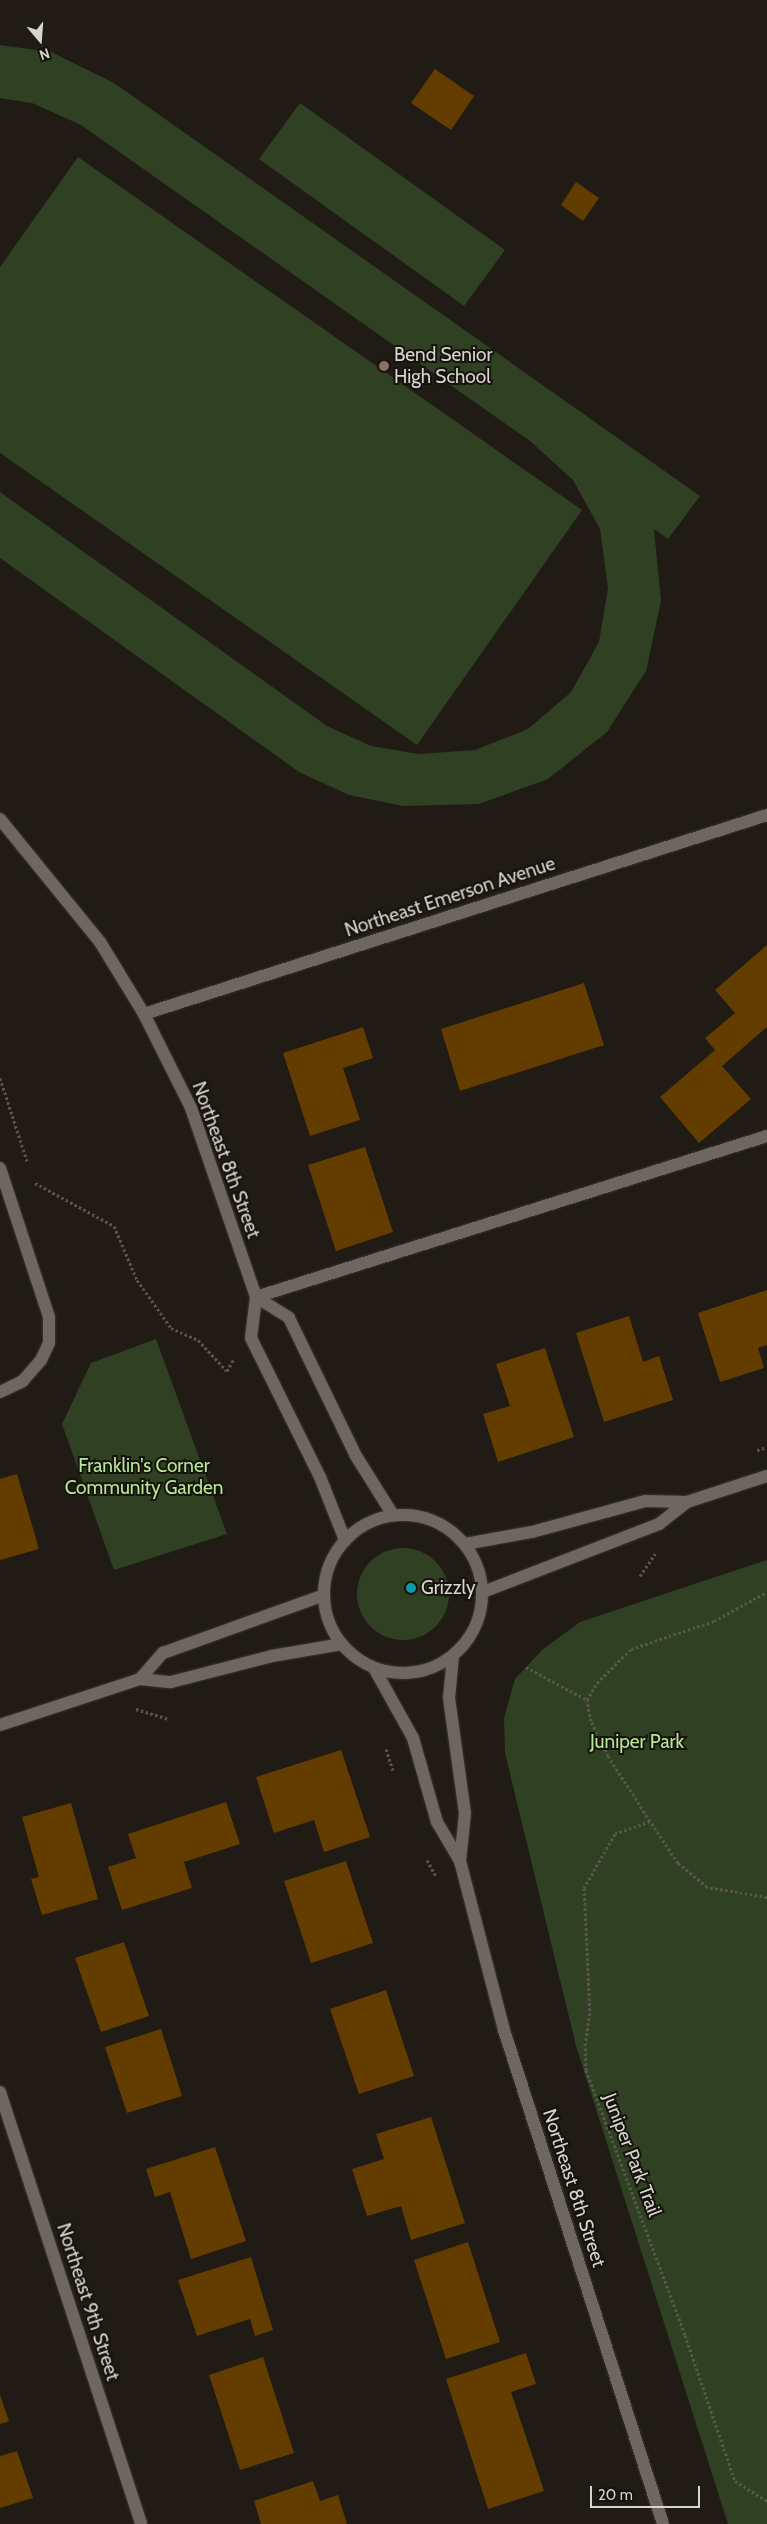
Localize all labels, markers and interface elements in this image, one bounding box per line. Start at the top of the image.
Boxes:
north arrow [15,15,65,65]
text: N [37,44,52,64]
place label: Bend Senior High School [394,344,492,388]
marker: Bend Senior High School [378,360,390,372]
street label: Northeast Emerson Avenue [342,852,558,942]
street label: Northeast 8th Street [187,1079,265,1241]
park label: Franklin's Corner Community Garden [65,1455,223,1499]
place label: Grizzly [421,1577,476,1599]
marker: Grizzly [405,1582,417,1594]
park label: Juniper Park [590,1731,684,1753]
street label: Juniper Park Trail [598,2090,666,2220]
street label: Northeast 8th Street [538,2106,610,2270]
street label: Northeast 9th Street [52,2220,124,2384]
scale bar [592,2476,702,2508]
text: 20 m [598,2486,633,2504]

